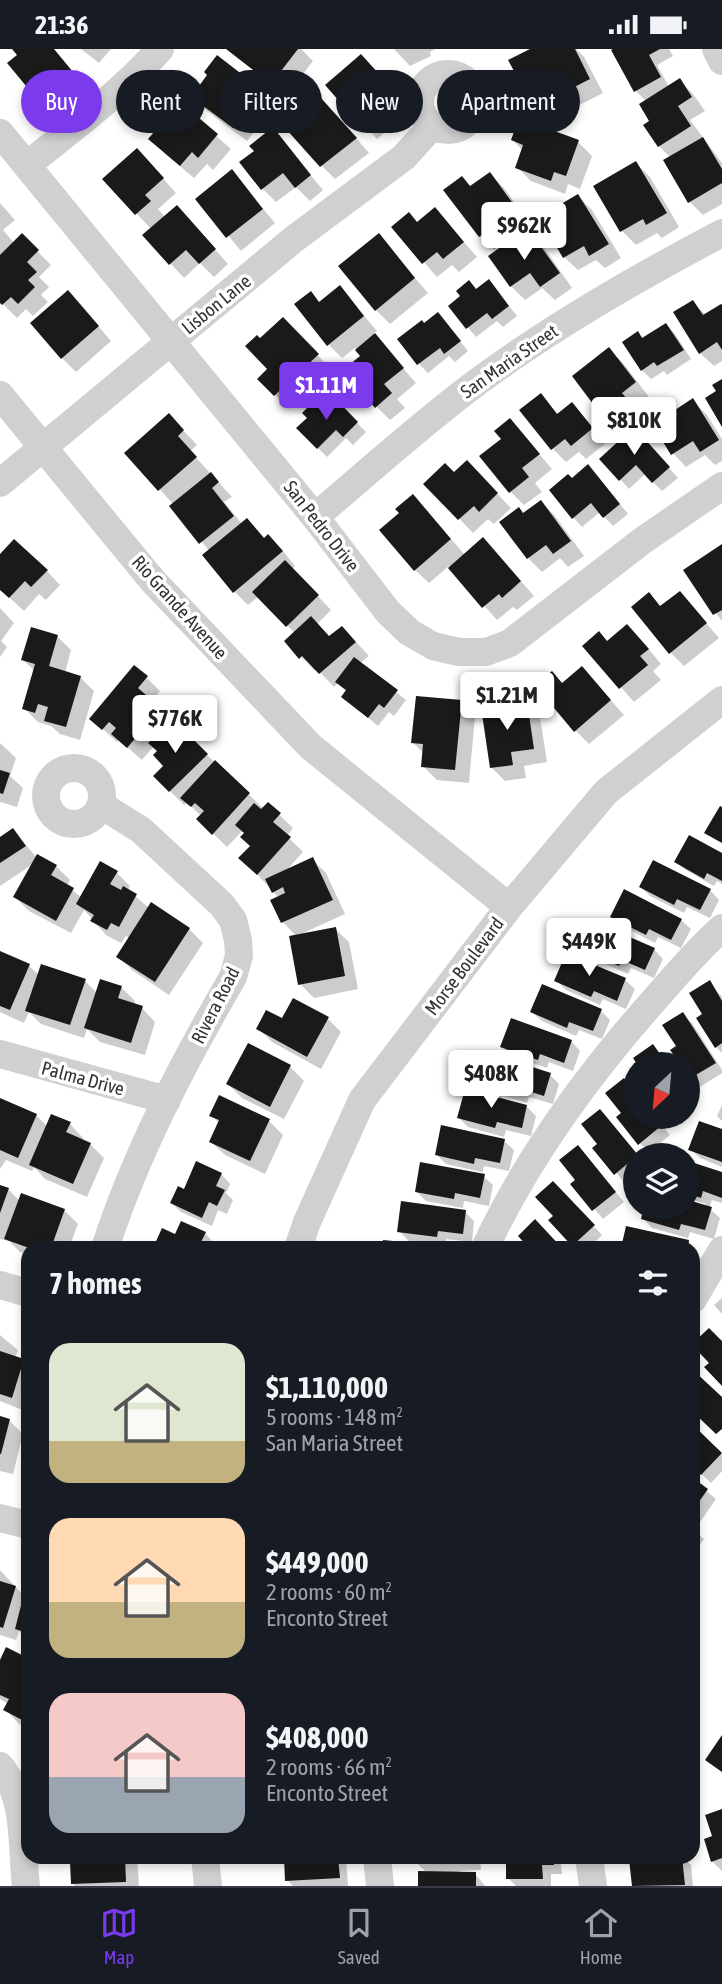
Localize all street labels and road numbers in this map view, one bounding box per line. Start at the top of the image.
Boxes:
street label: Lisbon Lane [177,270,255,338]
street label: San Maria Street [456,319,562,403]
street label: San Pedro Drive [280,476,364,576]
street label: Rio Grande Avenue [128,551,232,663]
street label: Morse Boulevard [420,913,508,1019]
street label: Rivera Road [186,963,244,1047]
street label: Palma Drive [39,1056,127,1100]

